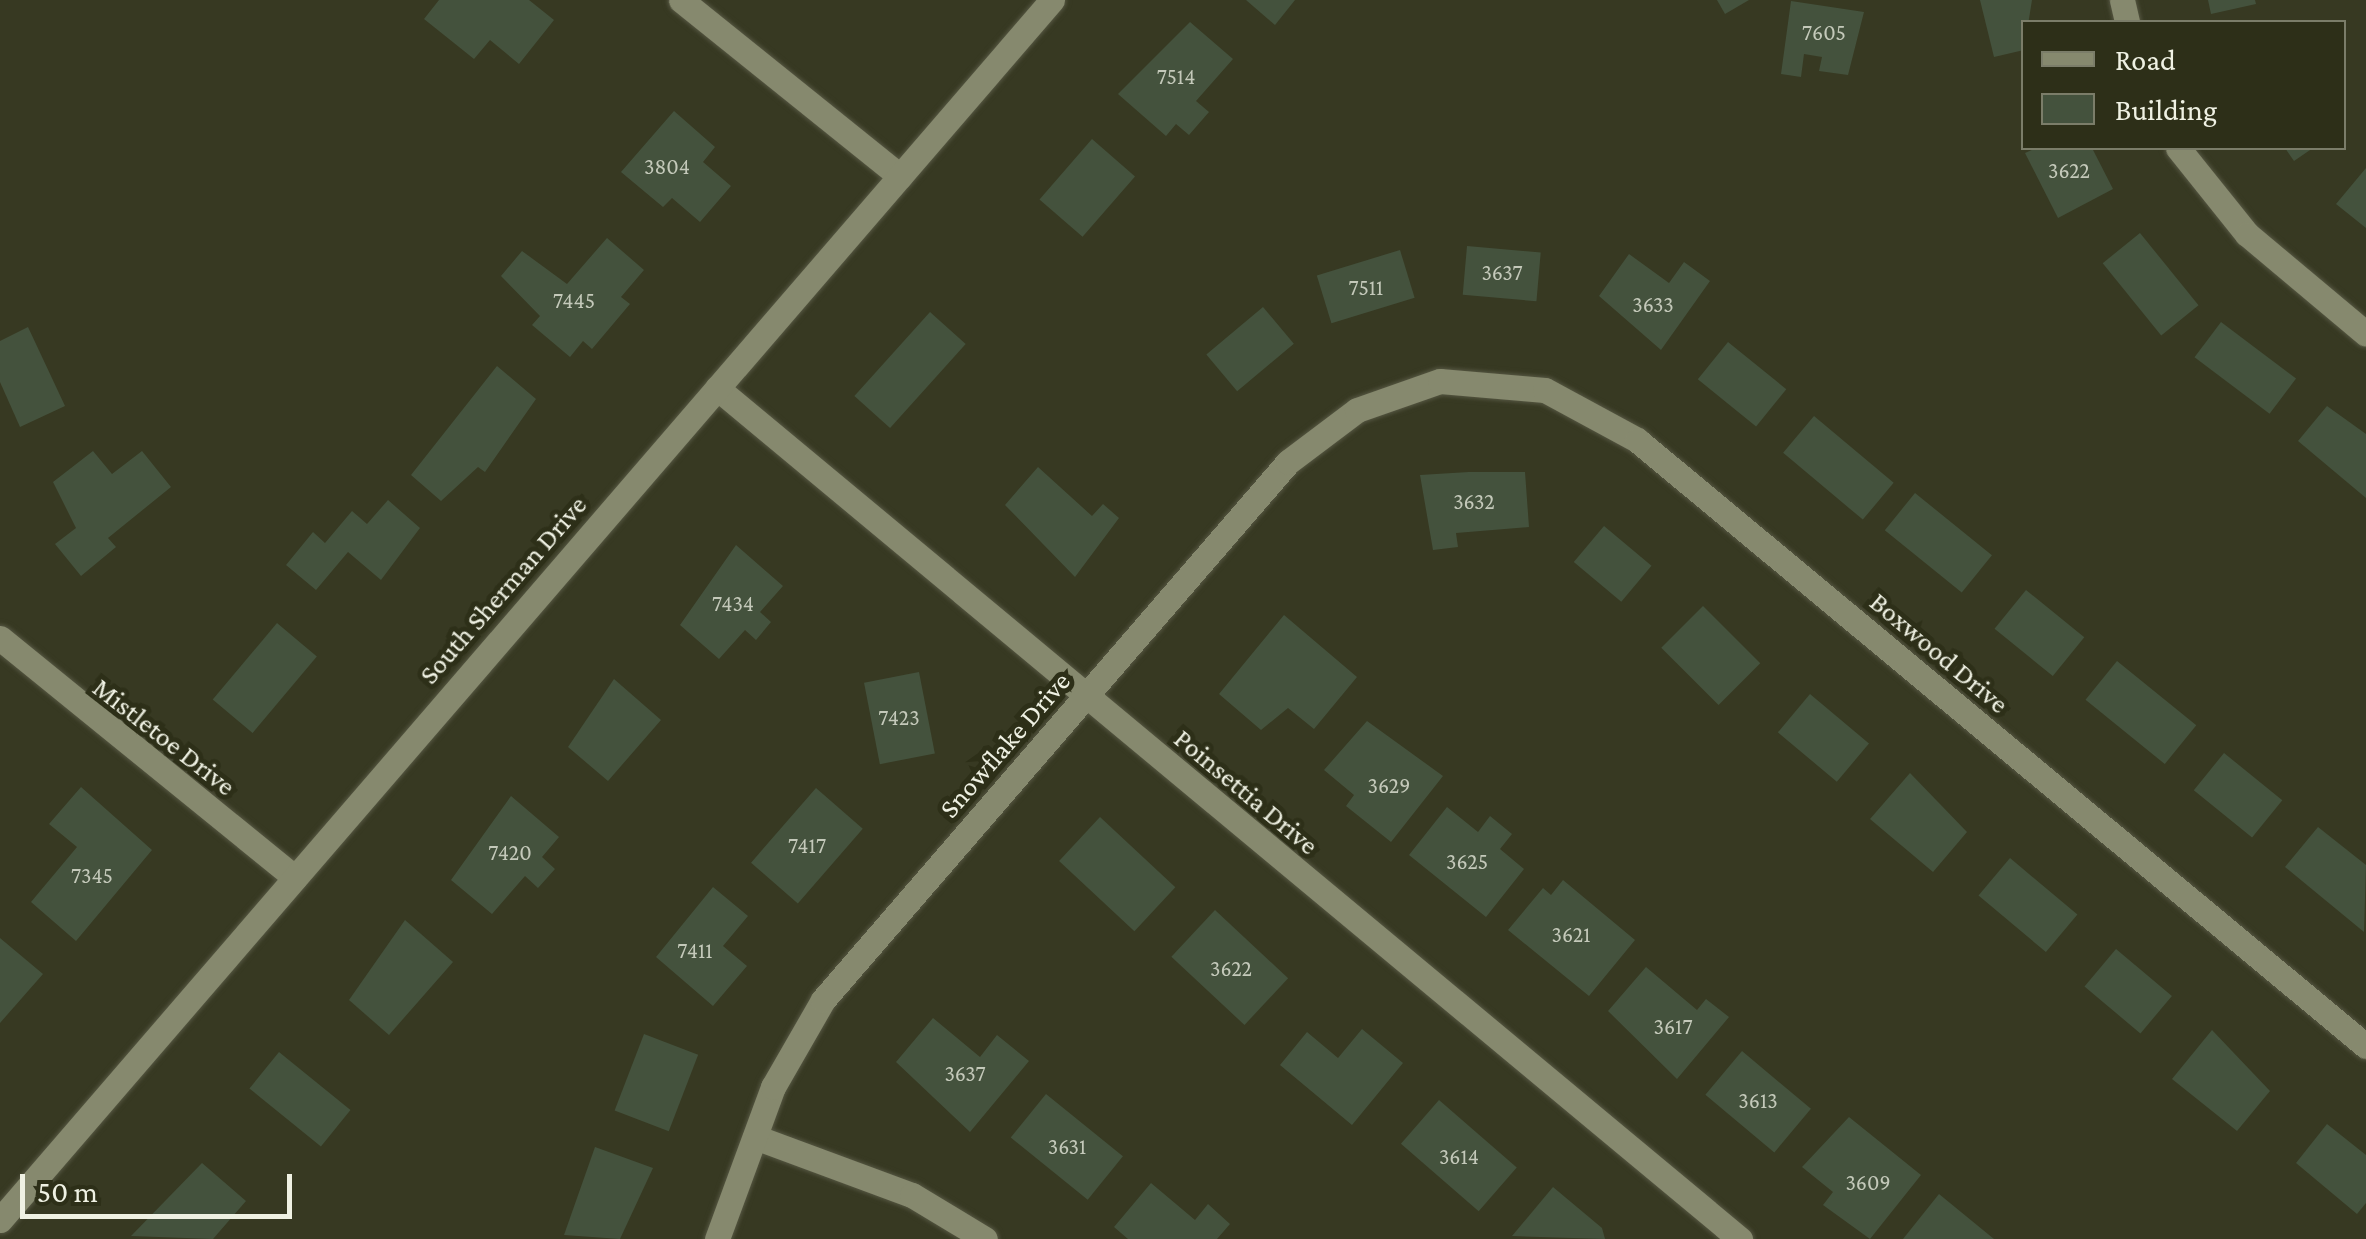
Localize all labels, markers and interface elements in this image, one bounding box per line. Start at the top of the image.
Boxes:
house number: 7605 [1802,20,1846,46]
legend [2021,20,2346,150]
text: Road [2115,43,2176,76]
house number: 7514 [1157,64,1195,90]
text: Building [2115,93,2217,126]
house number: 3804 [644,154,690,180]
house number: 3622 [2048,158,2090,184]
house number: 3637 [1481,260,1523,286]
house number: 7511 [1349,275,1383,301]
house number: 7445 [553,288,595,314]
house number: 3633 [1632,292,1674,318]
street label: South Sherman Drive [412,489,594,691]
house number: 3632 [1453,489,1495,515]
street label: Boxwood Drive [1863,585,2015,721]
house number: 7434 [712,591,754,617]
street label: Snowflake Drive [932,665,1078,825]
street label: Mistletoe Drive [86,671,242,803]
house number: 7423 [878,705,920,731]
street label: Poinsettia Drive [1167,722,1325,862]
house number: 3629 [1368,773,1410,799]
house number: 7417 [788,833,826,859]
house number: 7420 [488,840,532,866]
house number: 3625 [1446,849,1488,875]
house number: 7345 [71,863,113,889]
house number: 3621 [1552,922,1590,948]
house number: 7411 [677,938,713,964]
house number: 3622 [1210,956,1252,982]
house number: 3617 [1653,1014,1693,1040]
house number: 3637 [944,1061,986,1087]
house number: 3613 [1738,1088,1778,1114]
house number: 3631 [1048,1134,1086,1160]
house number: 3614 [1439,1144,1479,1170]
scale bar [25,1154,298,1216]
house number: 3609 [1845,1170,1891,1196]
text: 50 m [37,1175,98,1208]

